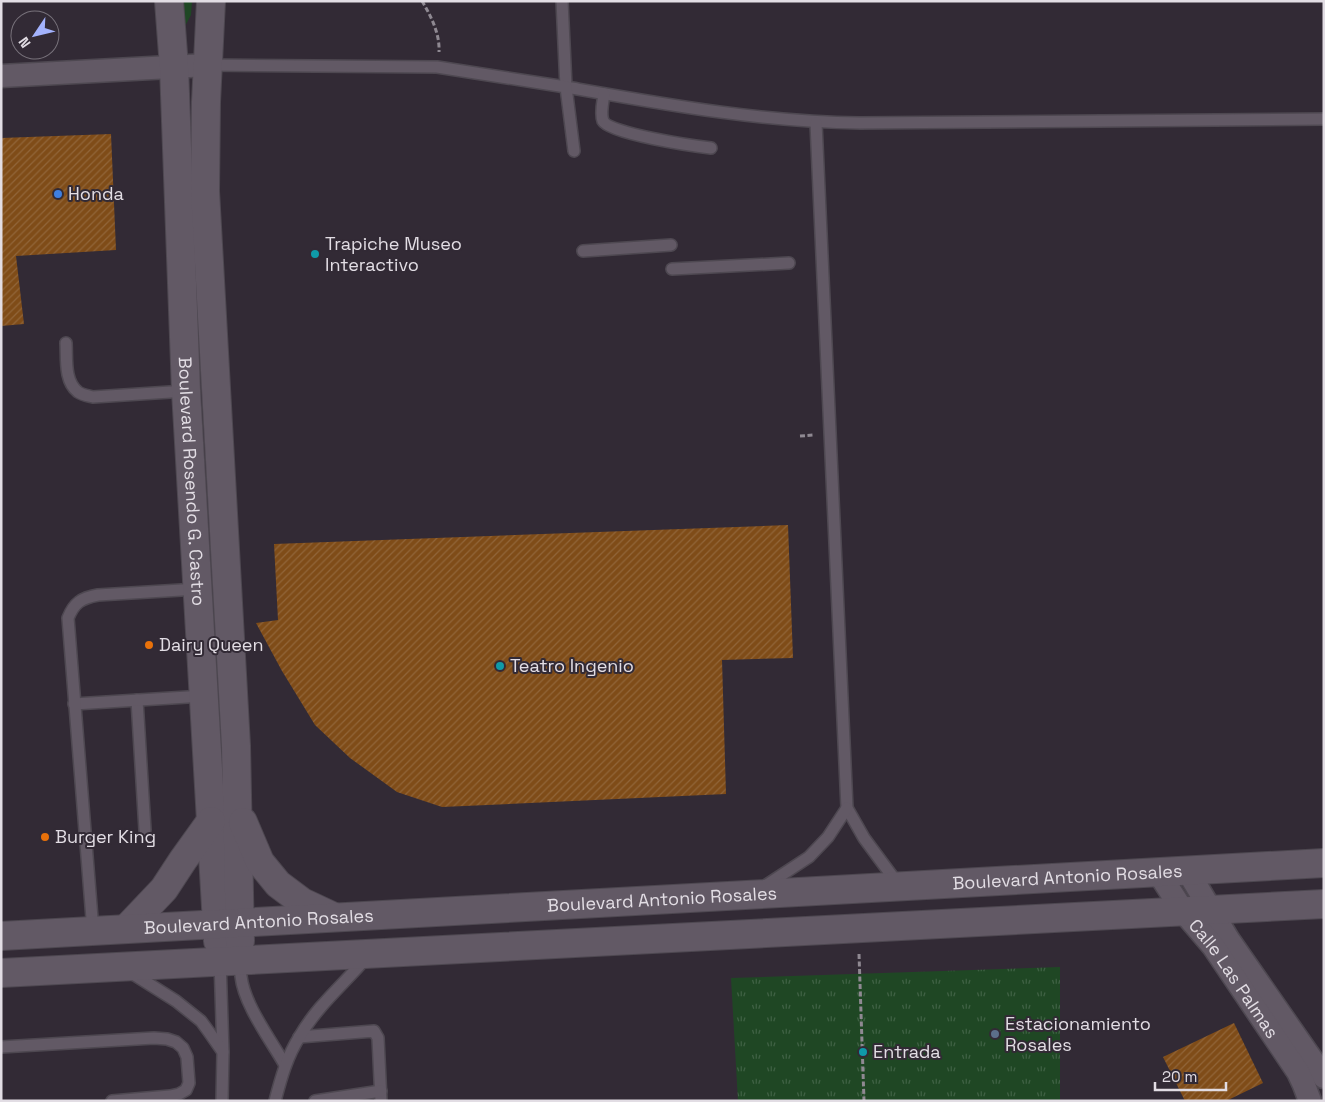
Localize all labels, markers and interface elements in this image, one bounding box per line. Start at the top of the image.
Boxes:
north arrow [10,10,60,60]
text: N [14,33,34,51]
place label: Honda [68,182,124,205]
marker: Honda [52,188,64,200]
place label: Trapiche Museo Interactivo [325,232,462,276]
marker: Trapiche Museo Interactivo [309,248,321,260]
street label: Boulevard Rosendo G. Castro [174,356,210,607]
place label: Dairy Queen [159,633,264,656]
marker: Dairy Queen [143,639,155,651]
place label: Teatro Ingenio [510,654,634,677]
marker: Teatro Ingenio [494,660,506,672]
place label: Burger King [55,825,156,848]
marker: Burger King [39,831,51,843]
street label: Boulevard Antonio Rosales [952,859,1183,894]
street label: Boulevard Antonio Rosales [546,881,778,917]
street label: Boulevard Antonio Rosales [143,903,374,939]
street label: Calle Las Palmas [1184,914,1284,1043]
place label: Estacionamiento Rosales [1005,1012,1151,1056]
marker: Estacionamiento Rosales [989,1028,1001,1040]
place label: Entrada [873,1040,941,1063]
marker: Entrada [857,1046,869,1058]
scale bar [1155,1060,1226,1092]
text: 20 m [1162,1067,1197,1086]

